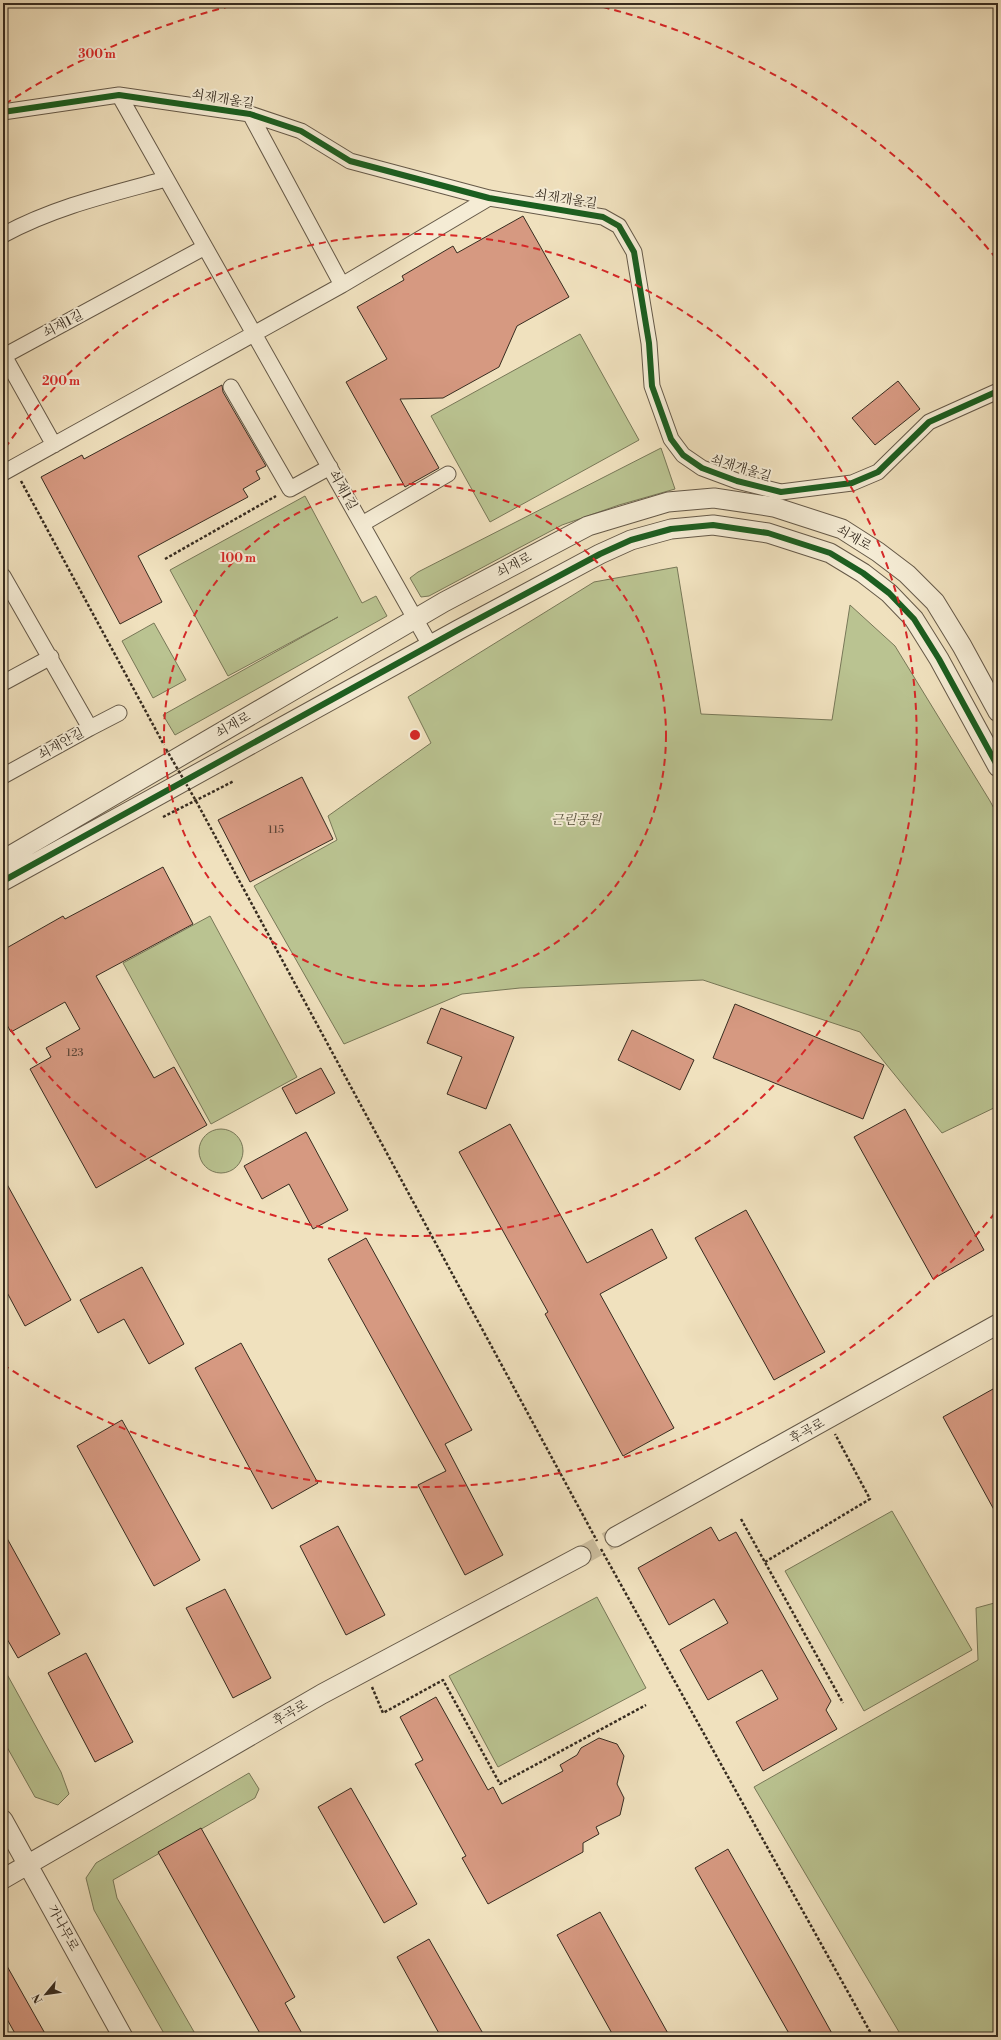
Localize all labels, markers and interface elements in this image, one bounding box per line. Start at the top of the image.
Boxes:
text: 300 m [78,47,116,62]
street label: 쇠재개울길 [191,86,255,112]
street label: 쇠재개울길 [534,186,598,212]
street label: 쇠재1길 [40,307,86,341]
text: 200 m [42,374,80,389]
street label: 쇠재개울길 [709,451,773,485]
street label: 쇠재1길 [326,467,360,513]
street label: 쇠재로 [834,522,875,555]
street label: 쇠재로 [494,549,535,581]
text: 100 m [220,551,256,566]
street label: 쇠재로 [213,708,254,741]
street label: 쇠재안길 [35,725,87,763]
centre of rings [408,728,422,742]
park label: 근린공원 [551,812,603,828]
house number: 115 [268,823,284,837]
house number: 123 [66,1046,84,1060]
street label: 후곡로 [787,1415,828,1447]
street label: 후곡로 [270,1696,311,1729]
street label: 가나무로 [44,1902,82,1954]
north arrow [26,1974,66,2014]
text: N [30,1991,46,2006]

